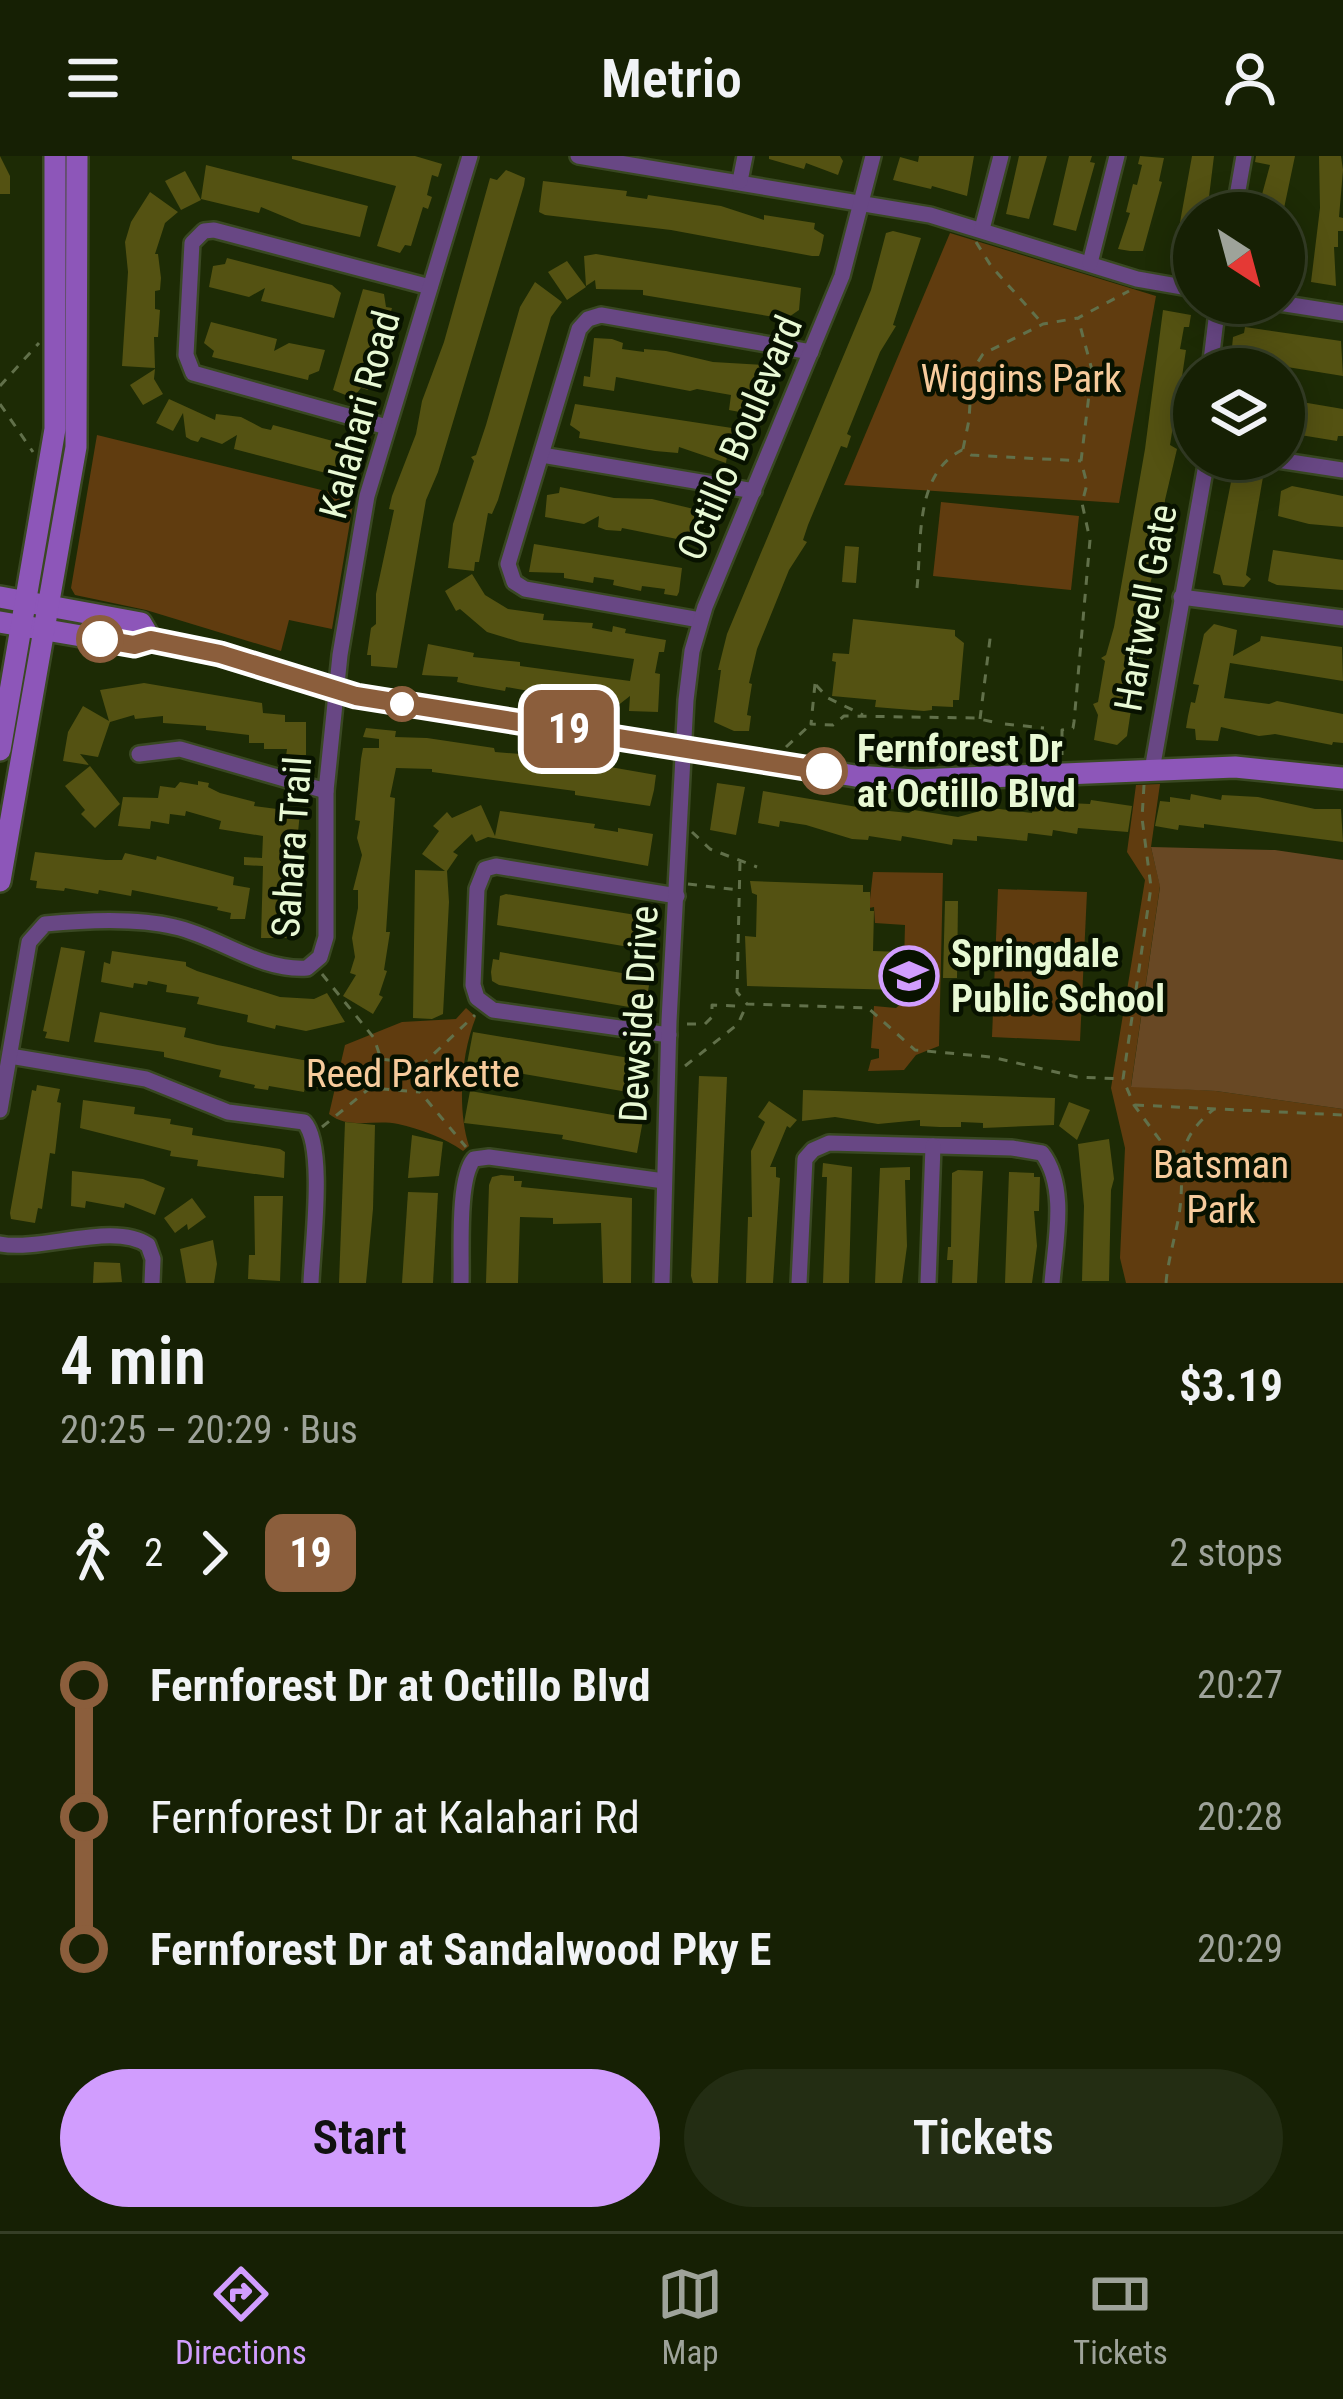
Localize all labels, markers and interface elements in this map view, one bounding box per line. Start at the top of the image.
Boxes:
icon: menu [60,45,126,111]
icon: person [1217,45,1283,111]
text: Metrio [601,47,742,110]
north arrow [1173,192,1305,324]
map controls [1173,192,1305,480]
street label: Kalahari Road [310,306,410,524]
street label: Octillo Boulevard [668,309,812,567]
button: layers [1173,348,1305,480]
park label: Wiggins Park [920,356,1122,402]
street label: Hartwell Gate [1105,501,1187,715]
unlabelled marker [78,617,122,661]
unlabelled marker [386,688,418,720]
line badge: 19 [515,690,623,768]
text: 19 [548,704,590,753]
place label: Fernforest Dr at Octillo Blvd [857,726,1076,817]
marker: Fernforest Dr at Octillo Blvd [802,749,846,793]
street label: Sahara Trail [263,755,321,939]
street label: Dewside Drive [610,904,668,1124]
place label: Springdale Public School [951,931,1165,1022]
school or university icon: Springdale Public School [878,945,940,1007]
park label: Reed Parkette [306,1051,520,1097]
park label: Batsman Park [1153,1142,1289,1233]
text: 4 min [60,1323,206,1400]
text: $3.19 [1179,1359,1283,1412]
text: 20:25 – 20:29 · Bus [60,1407,358,1453]
icon: walk [60,1520,126,1586]
icon: forward [181,1520,247,1586]
text: 19 [289,1528,332,1577]
text: 2 [144,1530,163,1576]
text: 2 stops [1169,1530,1283,1576]
text: Fernforest Dr at Octillo Blvd [150,1659,651,1712]
text: 20:27 [1197,1662,1283,1708]
text: Fernforest Dr at Kalahari Rd [150,1791,640,1844]
text: 20:28 [1197,1794,1283,1840]
text: Fernforest Dr at Sandalwood Pky E [150,1923,771,1976]
text: 20:29 [1197,1926,1283,1972]
button: Start [60,2069,660,2207]
button: Tickets [684,2069,1283,2207]
tab: Directions [175,2261,307,2372]
tab: Map [657,2261,723,2372]
tab: Tickets [1073,2261,1168,2372]

